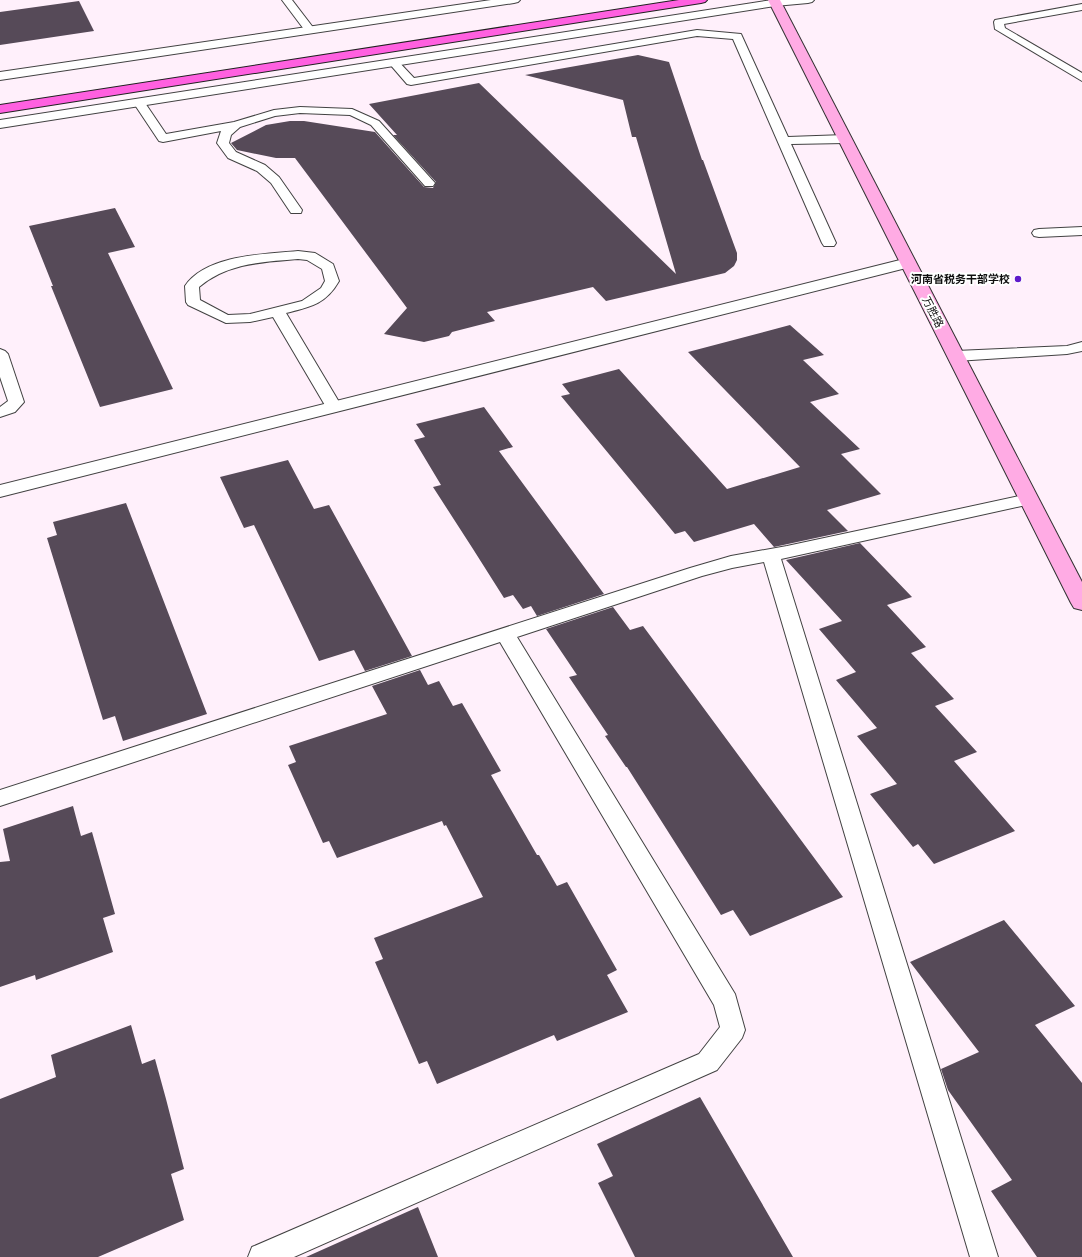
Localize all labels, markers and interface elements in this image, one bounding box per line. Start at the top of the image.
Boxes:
place label: 河南省税务干部学校 [911,270,1010,286]
marker: 河南省税务干部学校 [1013,274,1023,284]
street label: 万胜路 [919,293,949,330]

